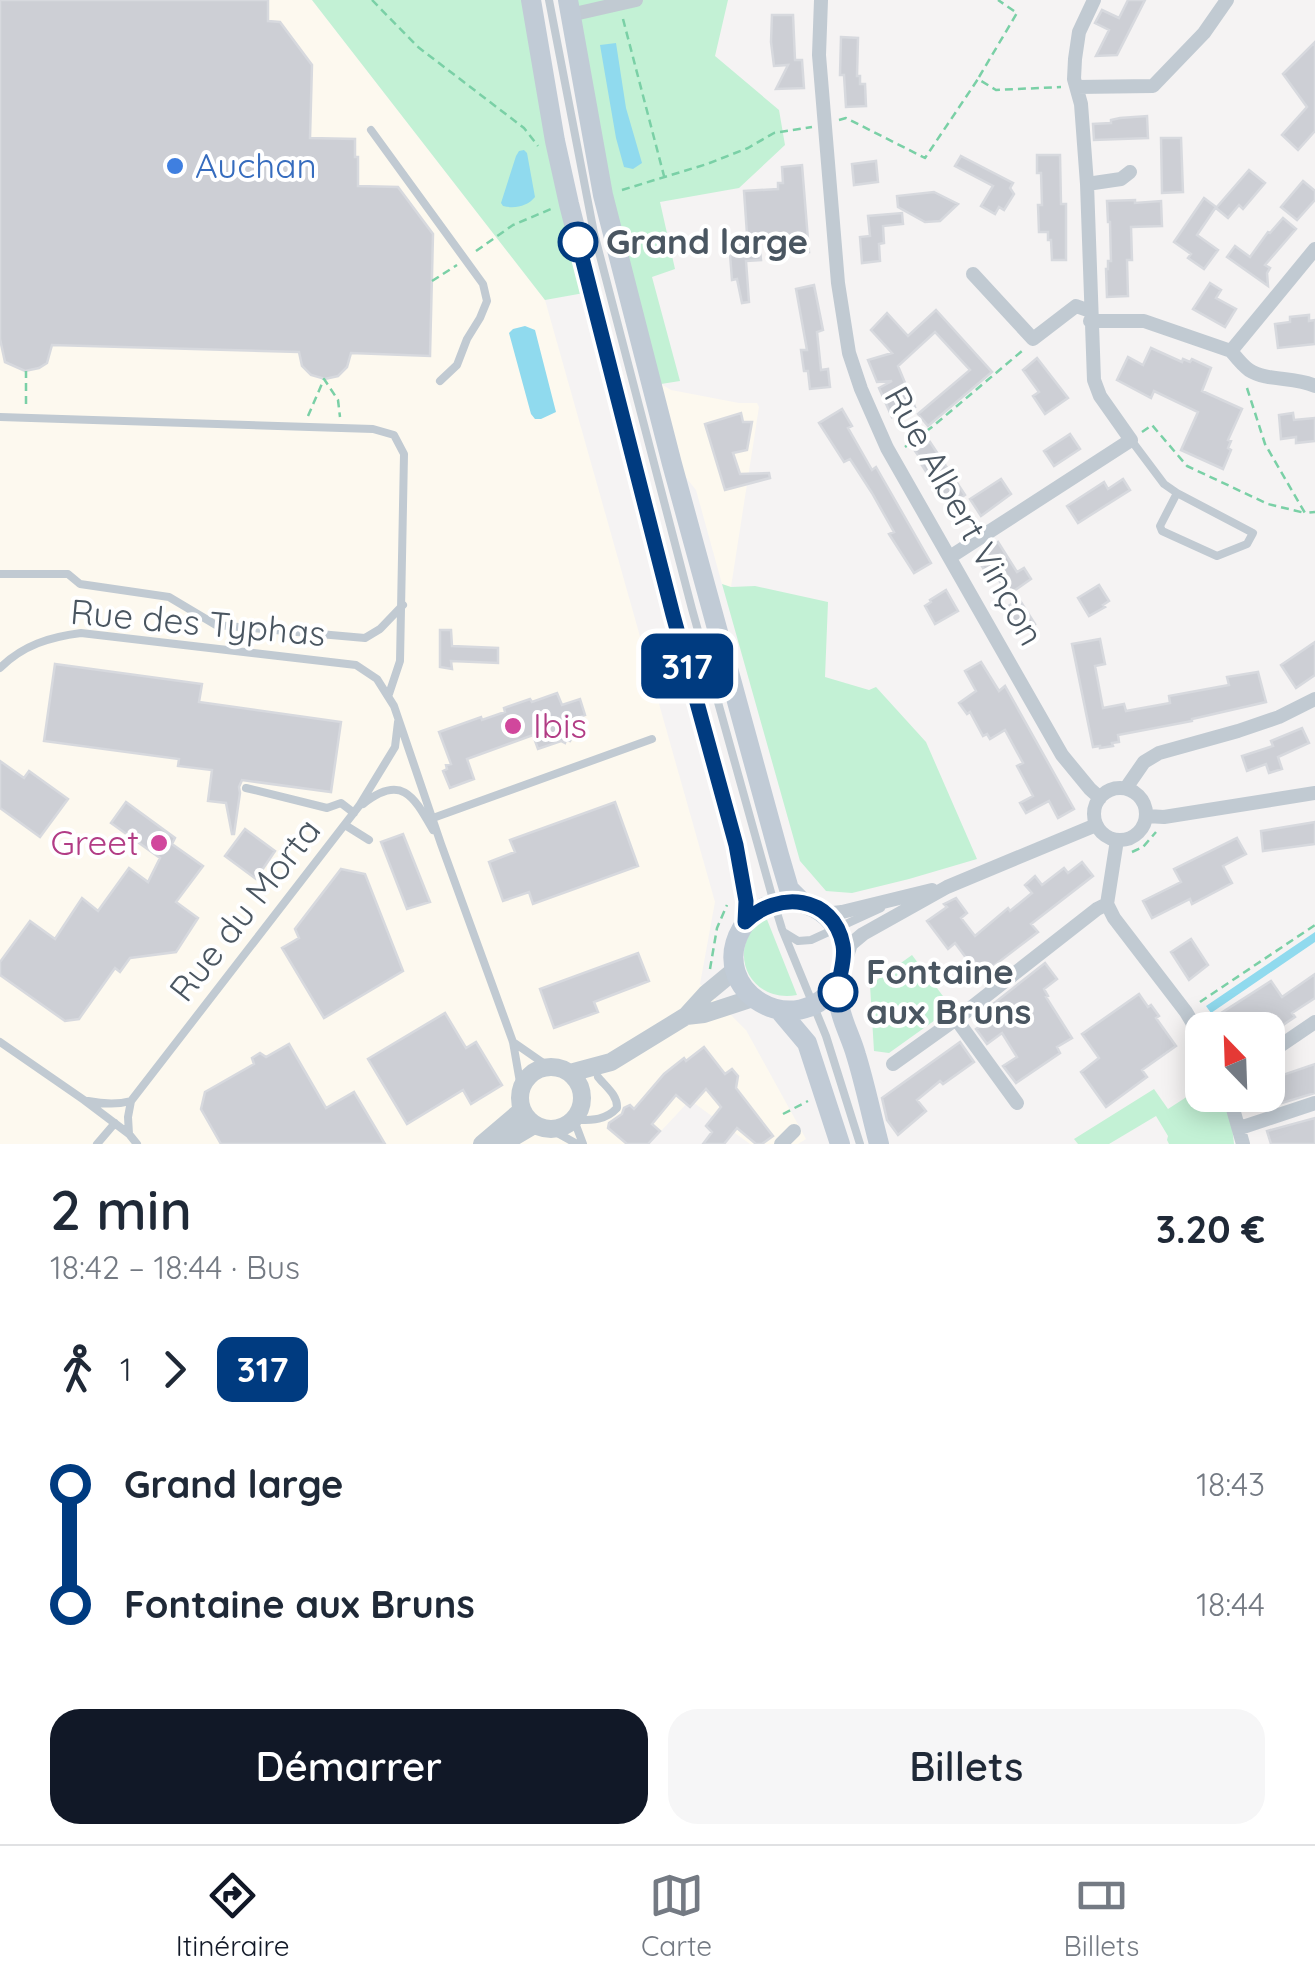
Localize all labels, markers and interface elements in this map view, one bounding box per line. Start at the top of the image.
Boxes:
place label: Auchan [195,143,317,187]
marker: Auchan [164,155,186,177]
place label: Grand large [606,219,808,263]
marker: Grand large [559,223,597,261]
street label: Rue Albert Vinçon [875,378,1054,653]
street label: Rue des Typhas [69,589,327,655]
line badge: 317 [630,634,744,698]
text: 317 [661,644,713,688]
place label: Ibis [533,703,587,747]
marker: Ibis [502,715,524,737]
street label: Rue du Morta [159,809,329,1010]
place label: Greet [51,820,139,864]
marker: Greet [148,832,170,854]
place label: Fontaine aux Bruns [866,949,1031,1033]
marker: Fontaine aux Bruns [819,973,857,1011]
north arrow [1185,1012,1285,1112]
map controls [1185,1012,1285,1112]
text: 2 min [50,1175,192,1244]
text: 3.20 € [1156,1205,1265,1253]
text: 18:42 – 18:44 · Bus [50,1247,300,1287]
icon: walk [50,1342,105,1397]
icon: forward [147,1342,202,1397]
text: 317 [237,1347,288,1391]
text: 1 [120,1349,132,1389]
text: Grand large [124,1460,343,1508]
text: 18:43 [1196,1464,1265,1504]
text: Fontaine aux Bruns [124,1580,475,1628]
text: 18:44 [1196,1584,1265,1624]
button: Démarrer [50,1709,648,1824]
button: Billets [668,1709,1265,1824]
tab: Itinéraire [176,1868,290,1963]
tab: Carte [641,1868,712,1963]
tab: Billets [1063,1868,1139,1963]

